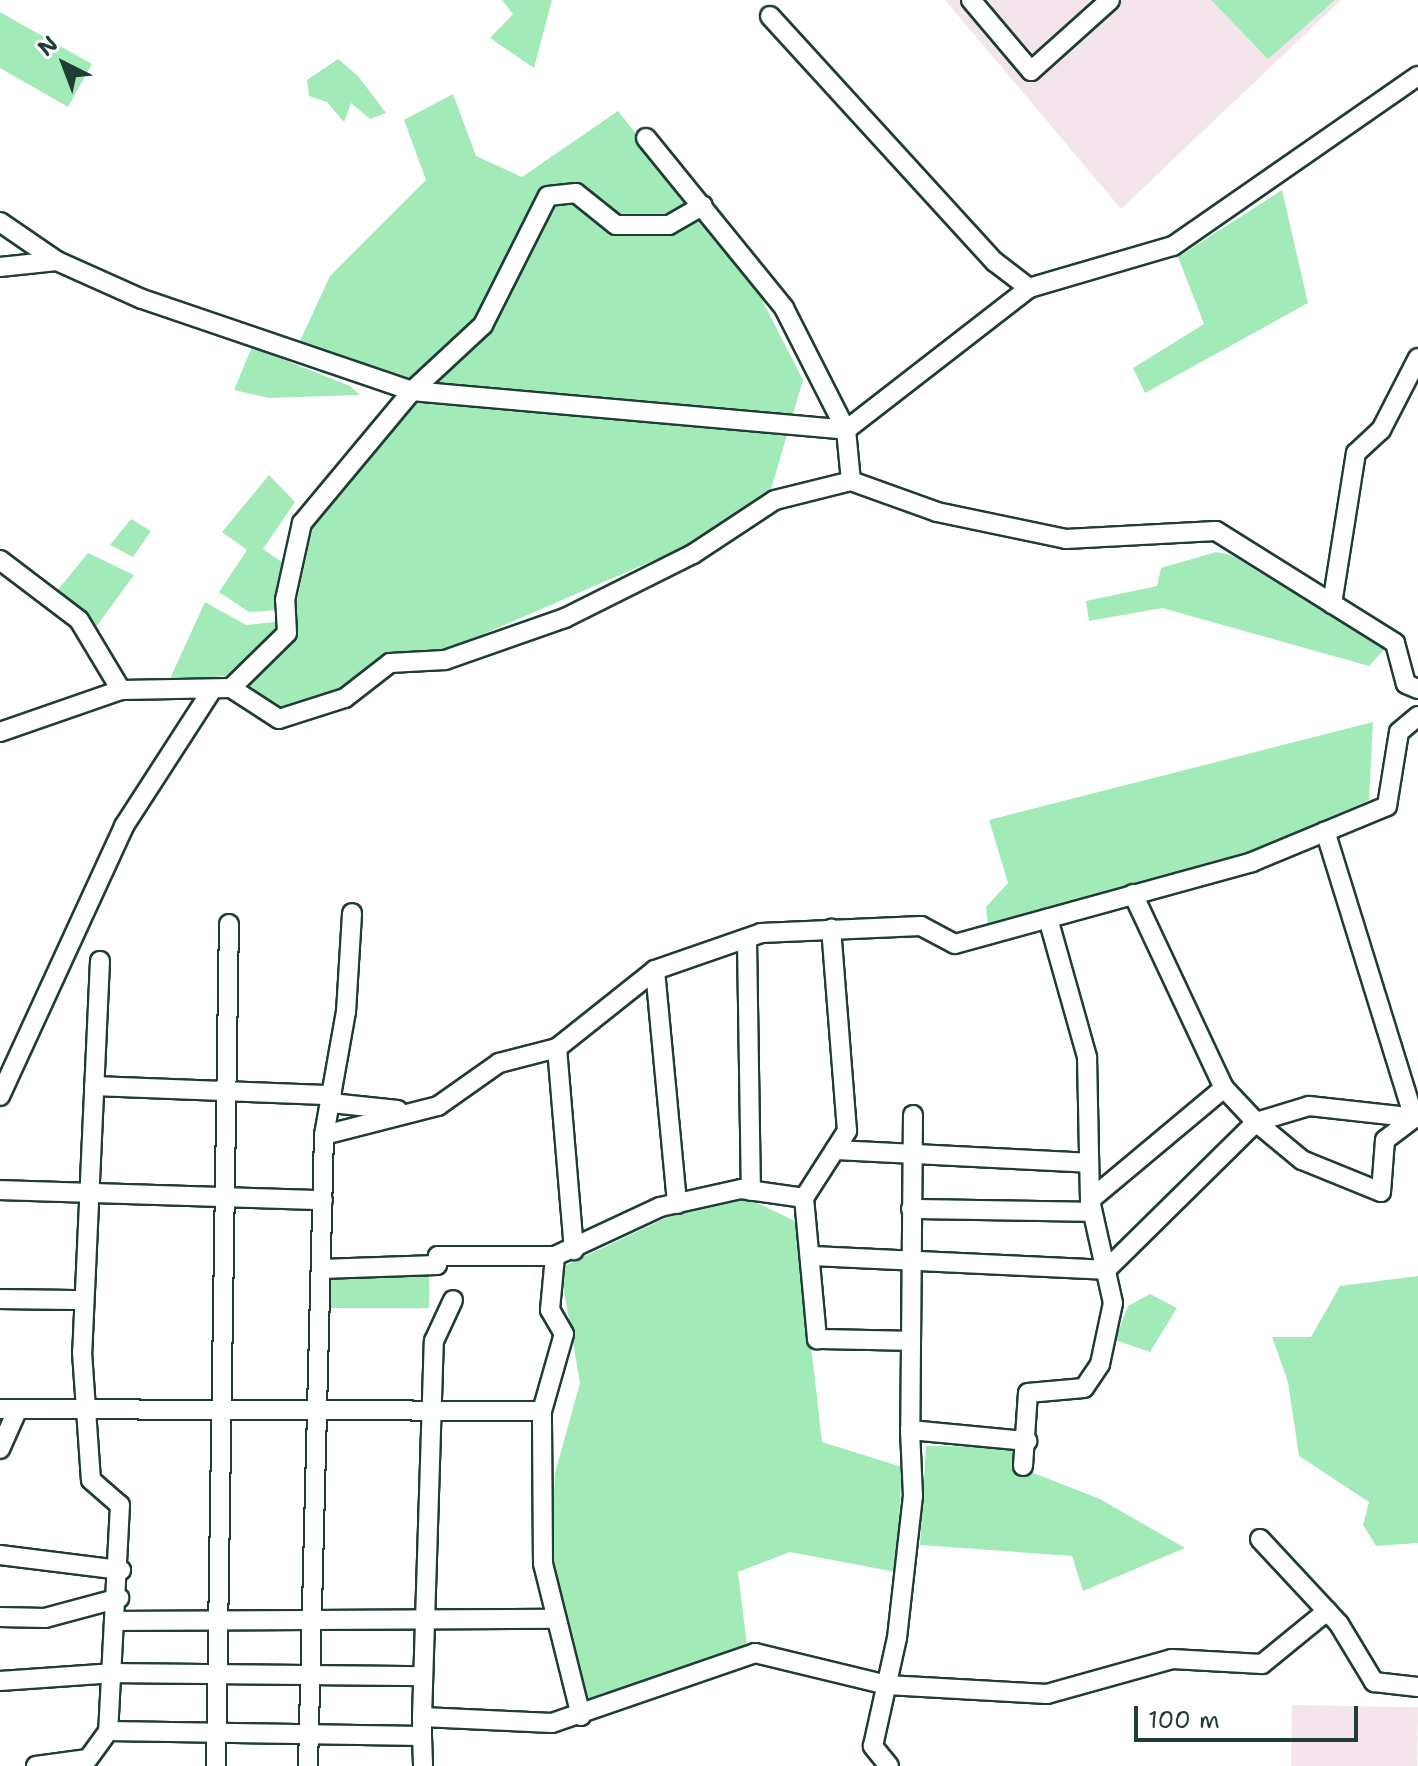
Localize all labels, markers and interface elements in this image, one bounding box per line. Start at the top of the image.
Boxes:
north arrow [24,24,104,104]
text: N [31,29,64,62]
scale bar [1138,1690,1362,1740]
text: 100 m [1148,1704,1220,1736]

